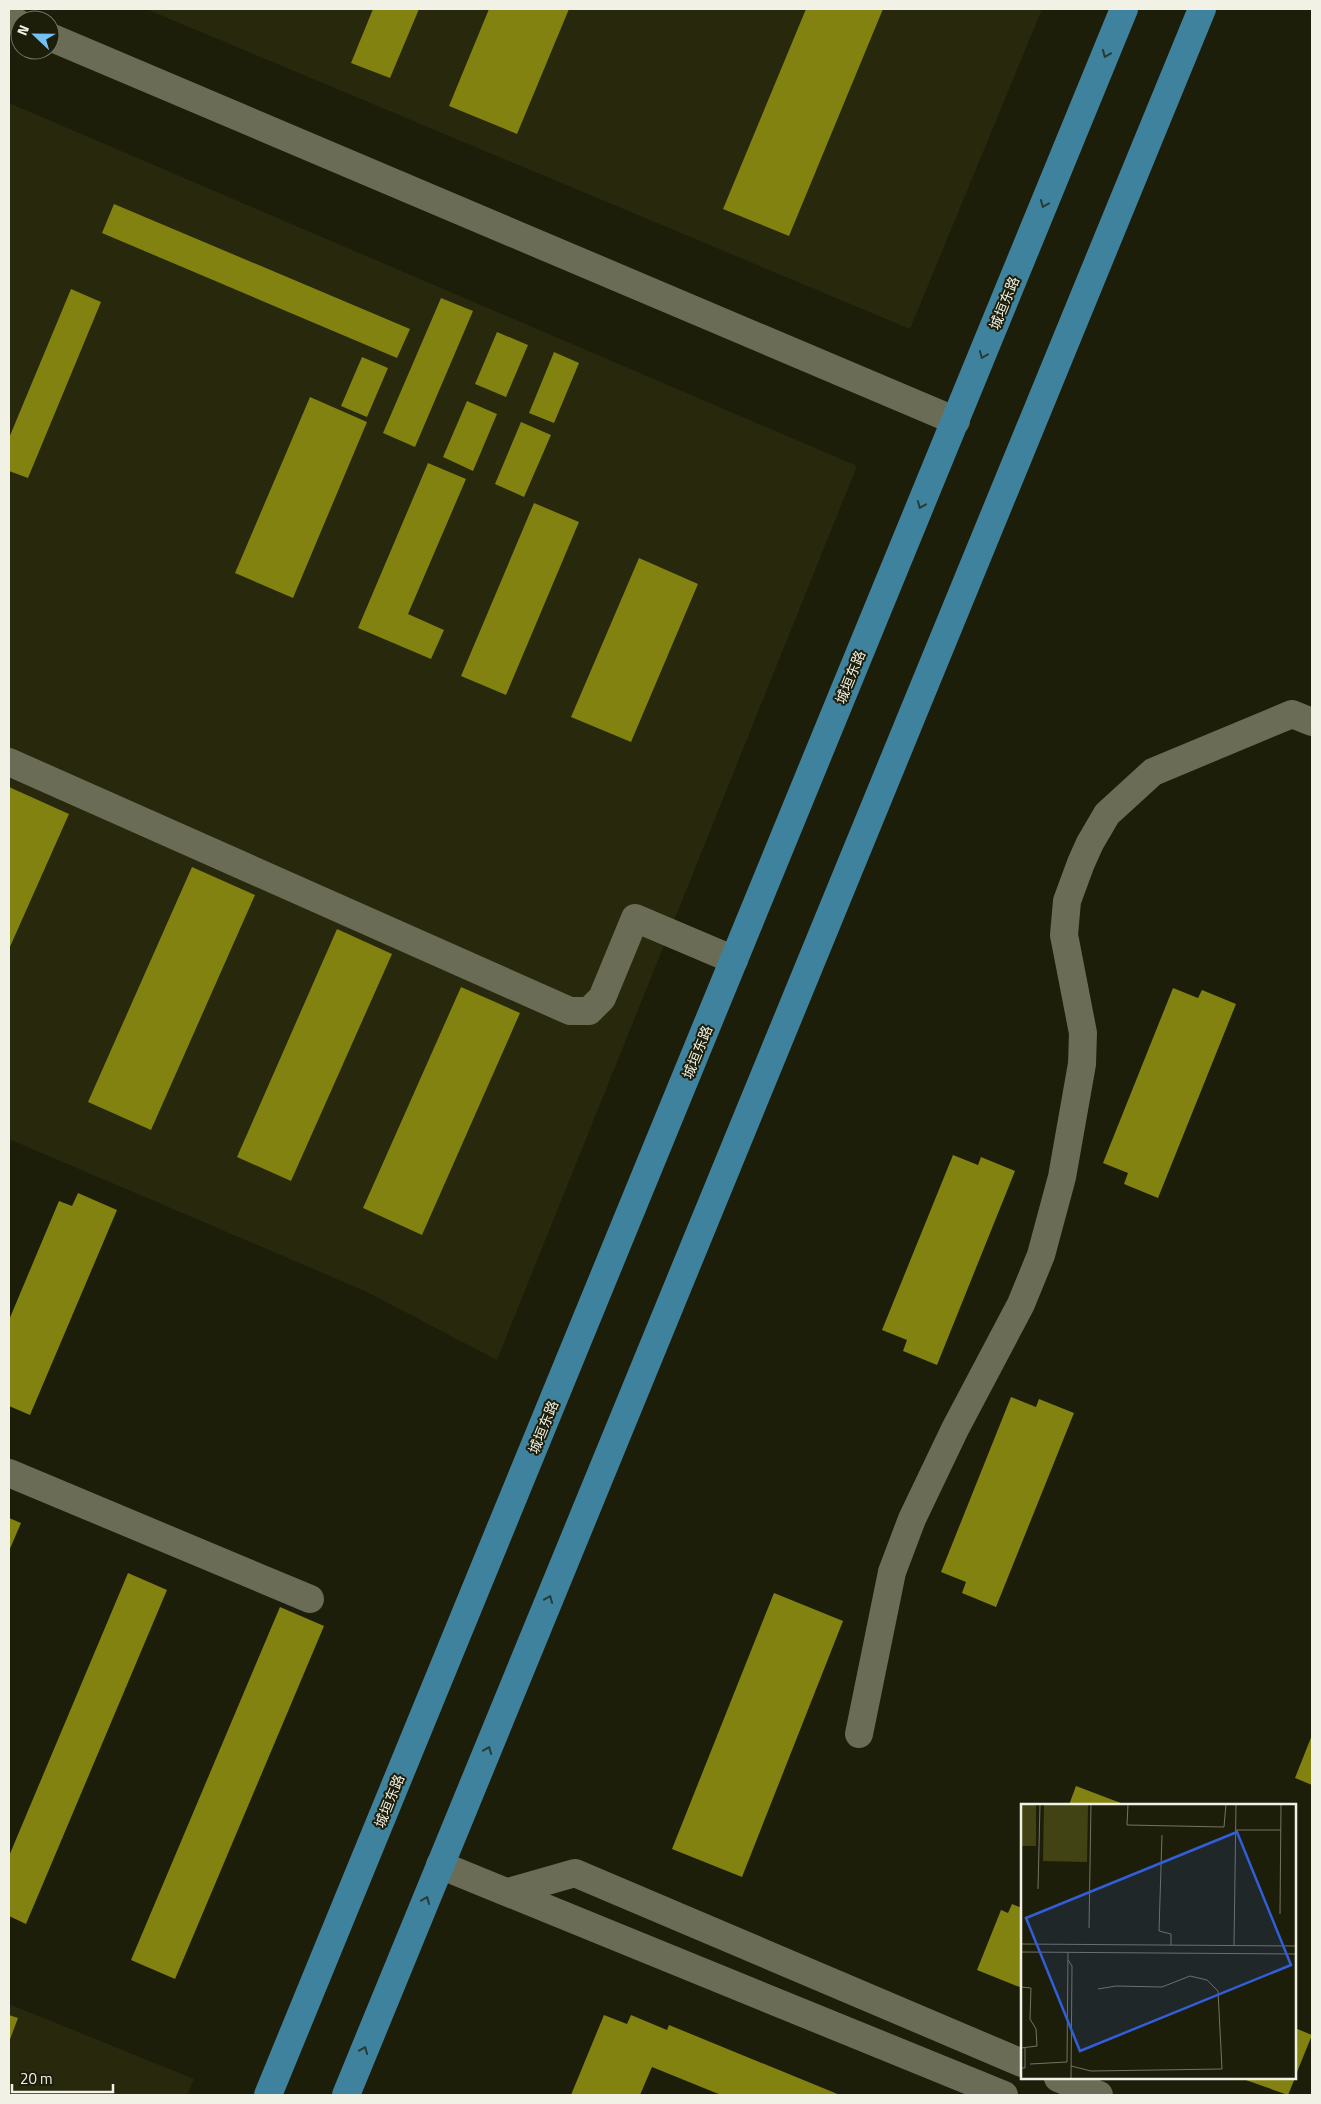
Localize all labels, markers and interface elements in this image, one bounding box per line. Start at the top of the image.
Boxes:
north arrow [10,10,60,60]
text: N [11,22,34,38]
one-way arrow [1102,49,1112,58]
one-way arrow [1040,199,1051,208]
street label: 城垣东路 [984,273,1024,333]
one-way arrow [979,350,989,359]
one-way arrow [917,500,928,509]
street label: 城垣东路 [830,647,870,707]
street label: 城垣东路 [677,1022,717,1082]
street label: 城垣东路 [523,1397,563,1457]
one-way arrow [543,1595,554,1604]
one-way arrow [482,1746,492,1754]
street label: 城垣东路 [369,1771,409,1831]
inset map [1021,1804,1296,2079]
one-way arrow [420,1896,430,1905]
one-way arrow [358,2046,369,2055]
scale bar [12,2062,114,2094]
text: 20 m [20,2067,53,2090]

